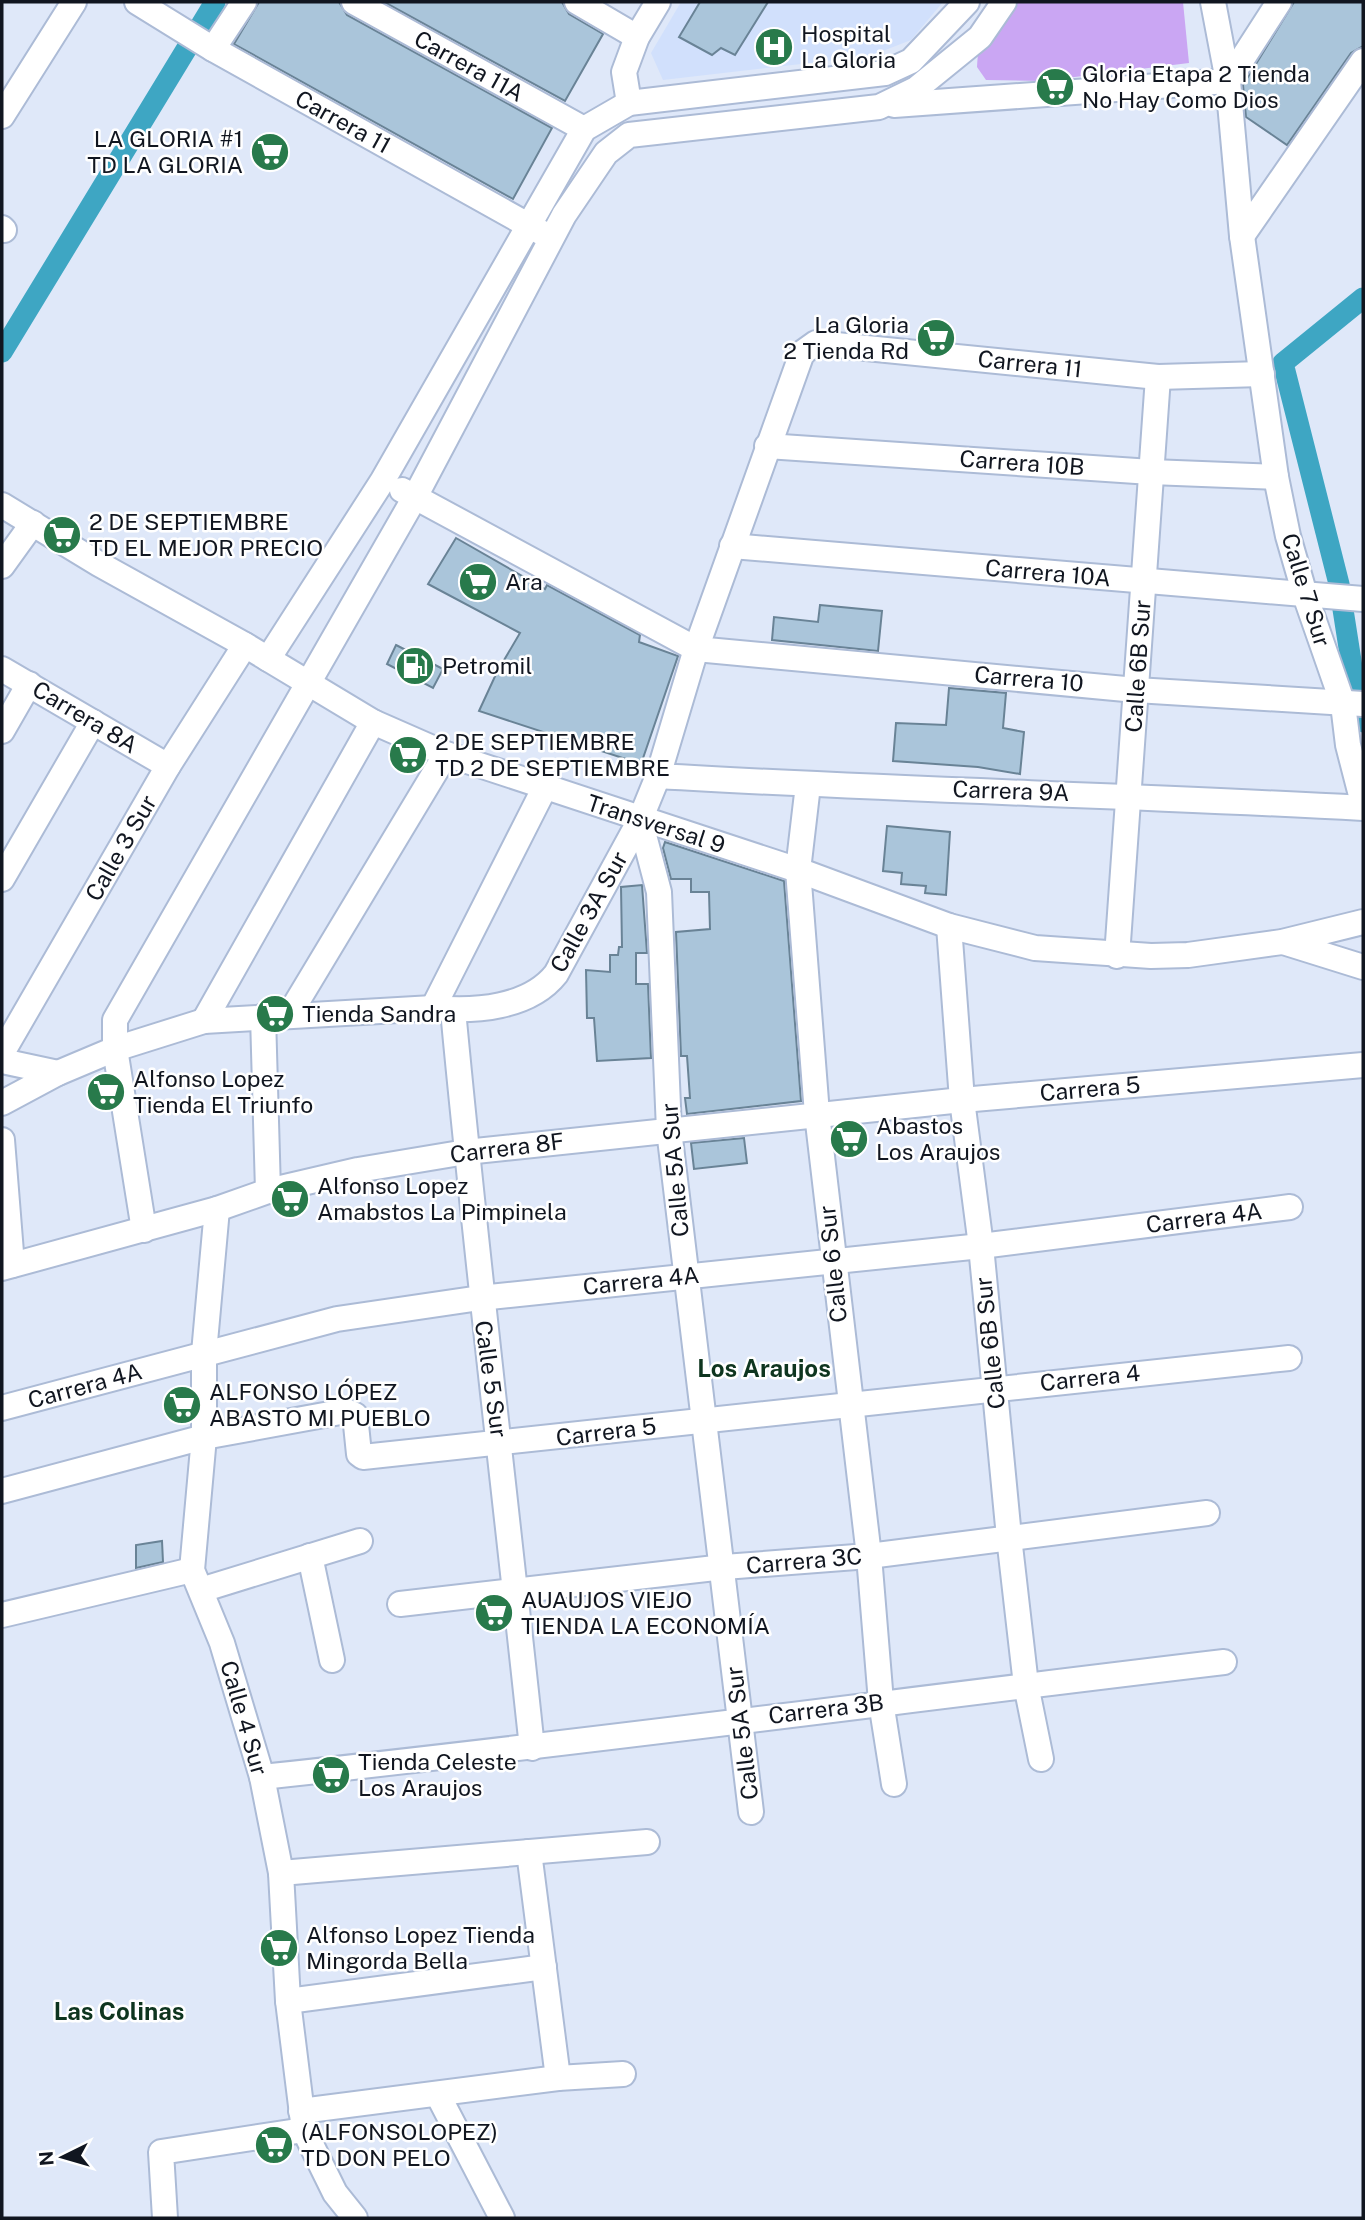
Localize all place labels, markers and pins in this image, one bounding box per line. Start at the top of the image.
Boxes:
place label: Hospital La Gloria [801,20,896,73]
hospital icon: Hospital La Gloria [753,26,795,68]
place label: Gloria Etapa 2 Tienda No Hay Como Dios [1082,60,1310,113]
supermarket icon: Gloria Etapa 2 Tienda No Hay Como Dios [1034,66,1076,108]
place label: LA GLORIA #1 TD LA GLORIA [87,125,243,178]
supermarket icon: LA GLORIA #1 TD LA GLORIA [249,131,291,173]
place label: La Gloria 2 Tienda Rd [783,311,909,364]
supermarket icon: La Gloria 2 Tienda Rd [915,317,957,359]
place label: 2 DE SEPTIEMBRE TD EL MEJOR PRECIO [89,508,323,561]
supermarket icon: 2 DE SEPTIEMBRE TD EL MEJOR PRECIO [41,514,83,556]
supermarket icon: Ara [457,561,499,603]
place label: Ara [505,568,543,595]
fuel station icon: Petromil [394,645,436,687]
place label: Petromil [442,652,532,679]
place label: 2 DE SEPTIEMBRE TD 2 DE SEPTIEMBRE [435,728,670,781]
supermarket icon: 2 DE SEPTIEMBRE TD 2 DE SEPTIEMBRE [387,734,429,776]
supermarket icon: Tienda Sandra [254,993,296,1035]
place label: Tienda Sandra [302,1000,456,1027]
place label: Alfonso Lopez Tienda El Triunfo [133,1065,313,1118]
supermarket icon: Alfonso Lopez Tienda El Triunfo [85,1071,127,1113]
place label: Abastos Los Araujos [876,1112,1001,1165]
supermarket icon: Abastos Los Araujos [828,1118,870,1160]
place label: Alfonso Lopez Amabstos La Pimpinela [317,1172,567,1225]
supermarket icon: Alfonso Lopez Amabstos La Pimpinela [269,1178,311,1220]
place label: ALFONSO LÓPEZ ABASTO MI PUEBLO [209,1378,431,1431]
supermarket icon: ALFONSO LÓPEZ ABASTO MI PUEBLO [161,1384,203,1426]
place label: AUAUJOS VIEJO TIENDA LA ECONOMÍA [521,1586,770,1639]
supermarket icon: AUAUJOS VIEJO TIENDA LA ECONOMÍA [473,1592,515,1634]
place label: Tienda Celeste Los Araujos [358,1748,517,1801]
supermarket icon: Tienda Celeste Los Araujos [310,1754,352,1796]
place label: Alfonso Lopez Tienda Mingorda Bella [306,1921,535,1974]
supermarket icon: Alfonso Lopez Tienda Mingorda Bella [258,1927,300,1969]
place label: (ALFONSOLOPEZ) TD DON PELO [301,2118,498,2171]
supermarket icon: (ALFONSOLOPEZ) TD DON PELO [253,2124,295,2166]

